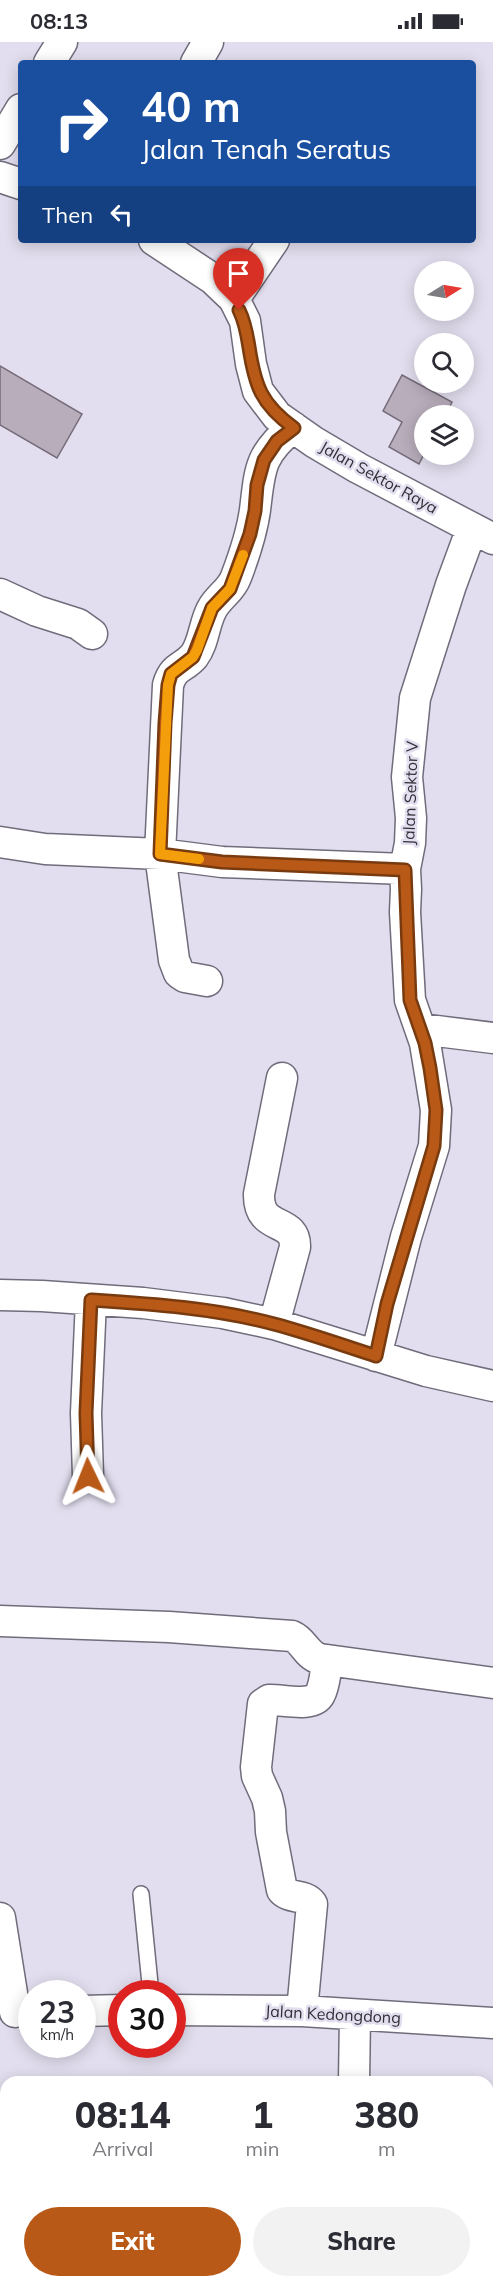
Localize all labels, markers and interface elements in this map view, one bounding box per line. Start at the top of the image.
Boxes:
text: 08:13 [30,7,88,35]
text: 40 m [141,80,241,133]
icon: right [42,84,120,162]
text: Jalan Tenah Seratus [141,132,391,166]
icon: left [105,198,138,231]
text: Then [42,201,93,229]
pin [213,248,264,310]
icon: arrive [222,257,255,290]
north arrow [414,261,474,321]
map controls [414,261,474,465]
button: search [414,333,474,393]
button: layers [414,405,474,465]
street label: Jalan Sektor Raya [317,436,441,518]
street label: Jalan Sektor V [398,740,422,845]
position arrow [56,1444,120,1508]
speed limit sign: 30 [108,1980,186,2058]
text: 23 [39,1993,75,2031]
street label: Jalan Kedongdong [265,2000,401,2028]
text: km/h [40,2025,74,2044]
text: 08:14 [75,2092,171,2137]
text: 1 [252,2092,273,2137]
text: 380 [354,2092,419,2137]
text: Arrival [92,2136,153,2161]
text: min [245,2136,280,2161]
text: m [378,2136,396,2161]
button: Exit [24,2207,241,2276]
button: Share [253,2207,470,2276]

